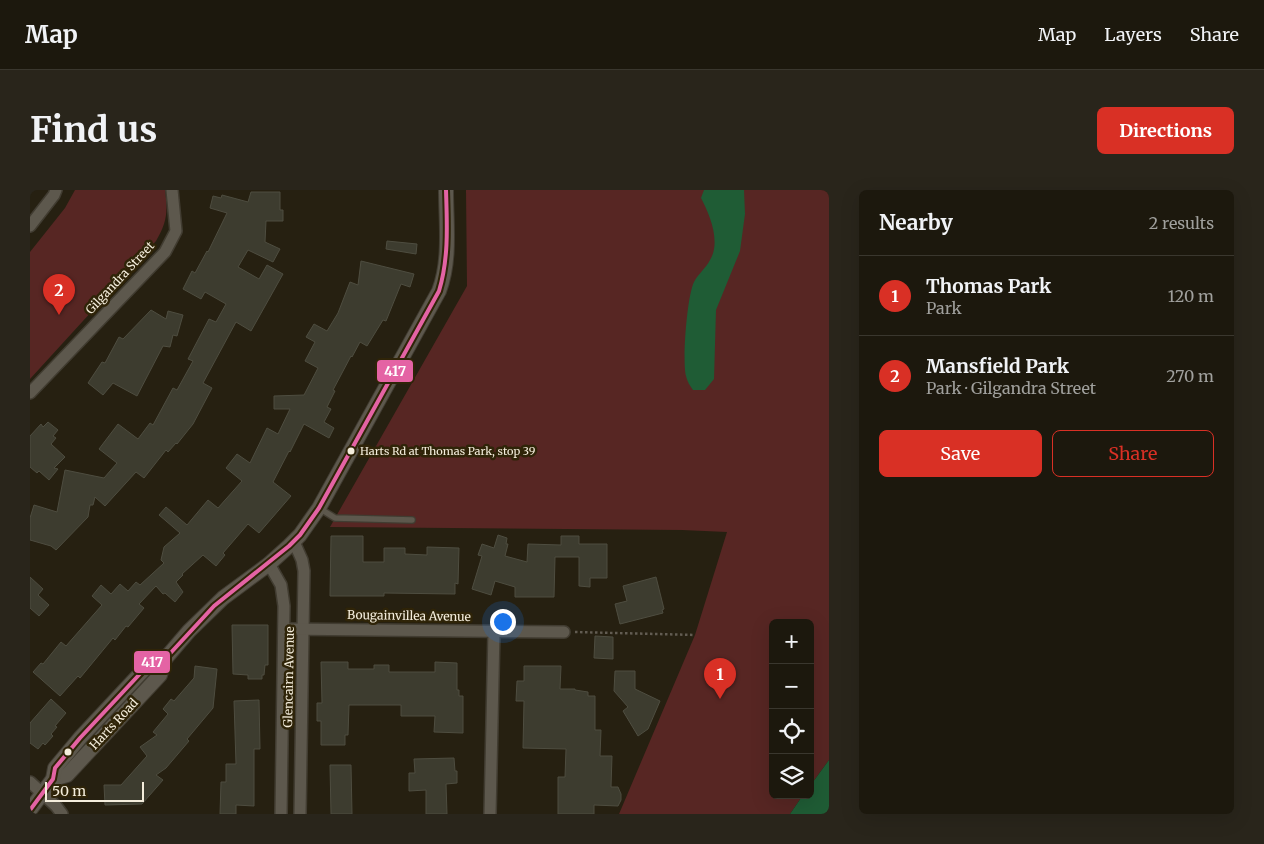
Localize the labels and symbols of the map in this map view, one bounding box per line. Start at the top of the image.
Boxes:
street label: Gilgandra Street [82,238,157,317]
pin: 2 [43,274,75,315]
line badge: 417 [376,359,414,383]
text: 417 [384,362,406,380]
place label: Harts Rd at Thomas Park, stop 39 [360,444,536,458]
marker: Harts Rd at Thomas Park, stop 39 [346,446,356,456]
street label: Bougainvillea Avenue [347,607,471,624]
your location [490,609,516,635]
street label: Glencairn Avenue [280,626,297,728]
line badge: 417 [133,650,171,674]
text: 417 [141,653,163,671]
pin: 1 [704,658,736,699]
street label: Harts Road [86,695,141,752]
unlabelled marker [63,747,73,757]
scale bar [45,779,144,802]

